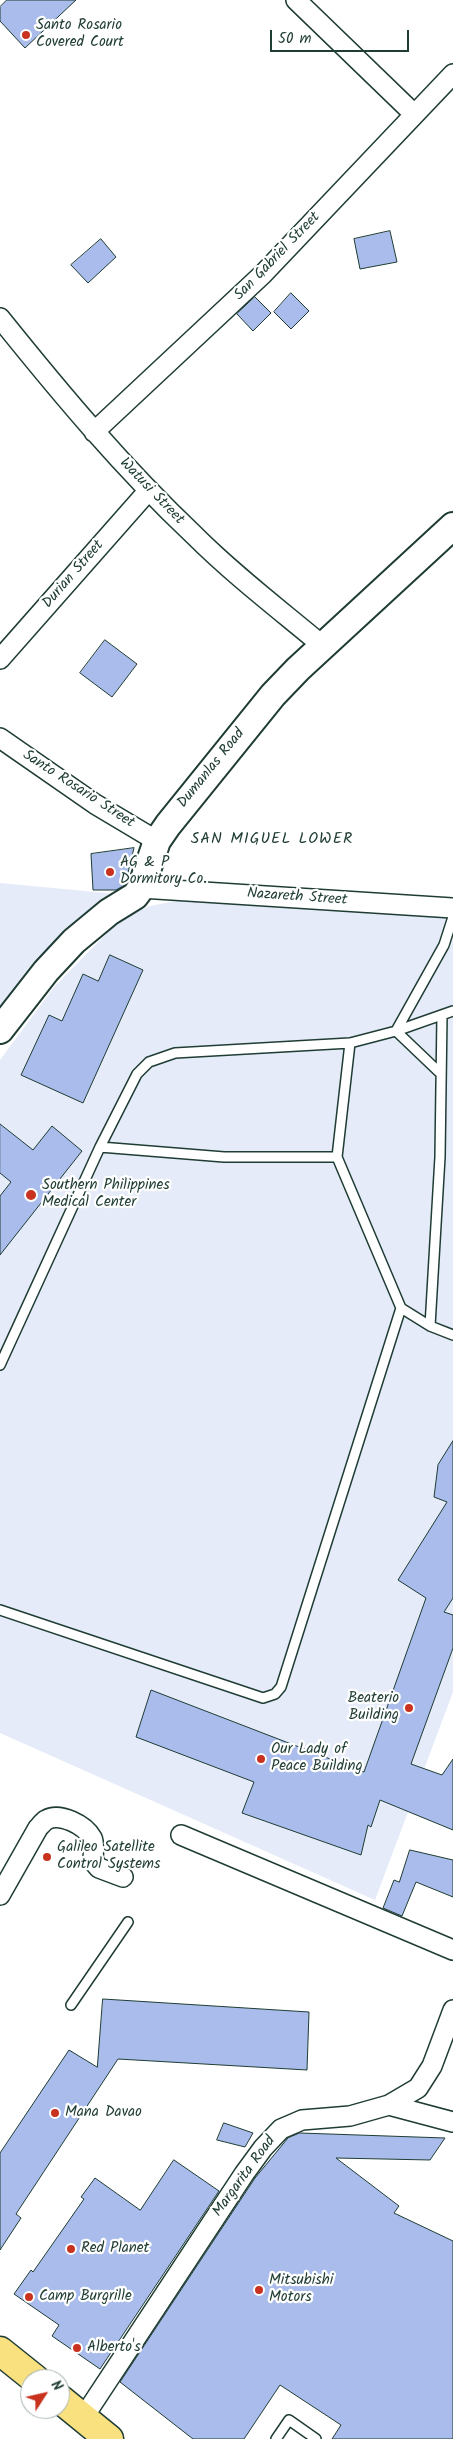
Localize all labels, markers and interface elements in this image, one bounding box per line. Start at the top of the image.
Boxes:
place label: Santo Rosario Covered Court [36,17,124,52]
scale bar [273,20,412,52]
text: 50 m [278,27,312,51]
marker: Santo Rosario Covered Court [20,29,32,41]
street label: San Gabriel Street [231,209,325,305]
street label: Watusi Street [115,455,187,529]
street label: Durian Street [39,537,109,613]
street label: Dumanlas Road [174,726,250,812]
street label: Santo Rosario Street [19,747,137,833]
district label: SAN MIGUEL LOWER [189,830,355,850]
place label: AG & P Dormitory Co. [120,854,207,889]
marker: AG & P Dormitory Co. [104,866,116,878]
street label: Nazareth Street [246,886,348,910]
place label: Southern Philippines Medical Center [42,1177,170,1212]
marker: Southern Philippines Medical Center [24,1188,38,1202]
place label: Beaterio Building [348,1690,399,1725]
marker: Beaterio Building [403,1702,415,1714]
place label: Our Lady of Peace Building [271,1741,363,1776]
marker: Our Lady of Peace Building [255,1753,267,1765]
place label: Galileo Satellite Control Systems [57,1839,160,1874]
marker: Galileo Satellite Control Systems [41,1851,53,1863]
place label: Mana Davao [65,2104,142,2122]
marker: Mana Davao [49,2107,61,2119]
street label: Margarita Road [210,2133,280,2221]
place label: Red Planet [81,2240,149,2258]
marker: Red Planet [65,2243,77,2255]
place label: Mitsubishi Motors [269,2272,333,2307]
marker: Mitsubishi Motors [253,2284,265,2296]
place label: Camp Burgrille [39,2288,132,2306]
marker: Camp Burgrille [23,2291,35,2303]
place label: Alberto's [87,2339,141,2357]
marker: Alberto's [71,2342,83,2354]
north arrow [20,2369,70,2419]
text: N [45,2376,68,2396]

